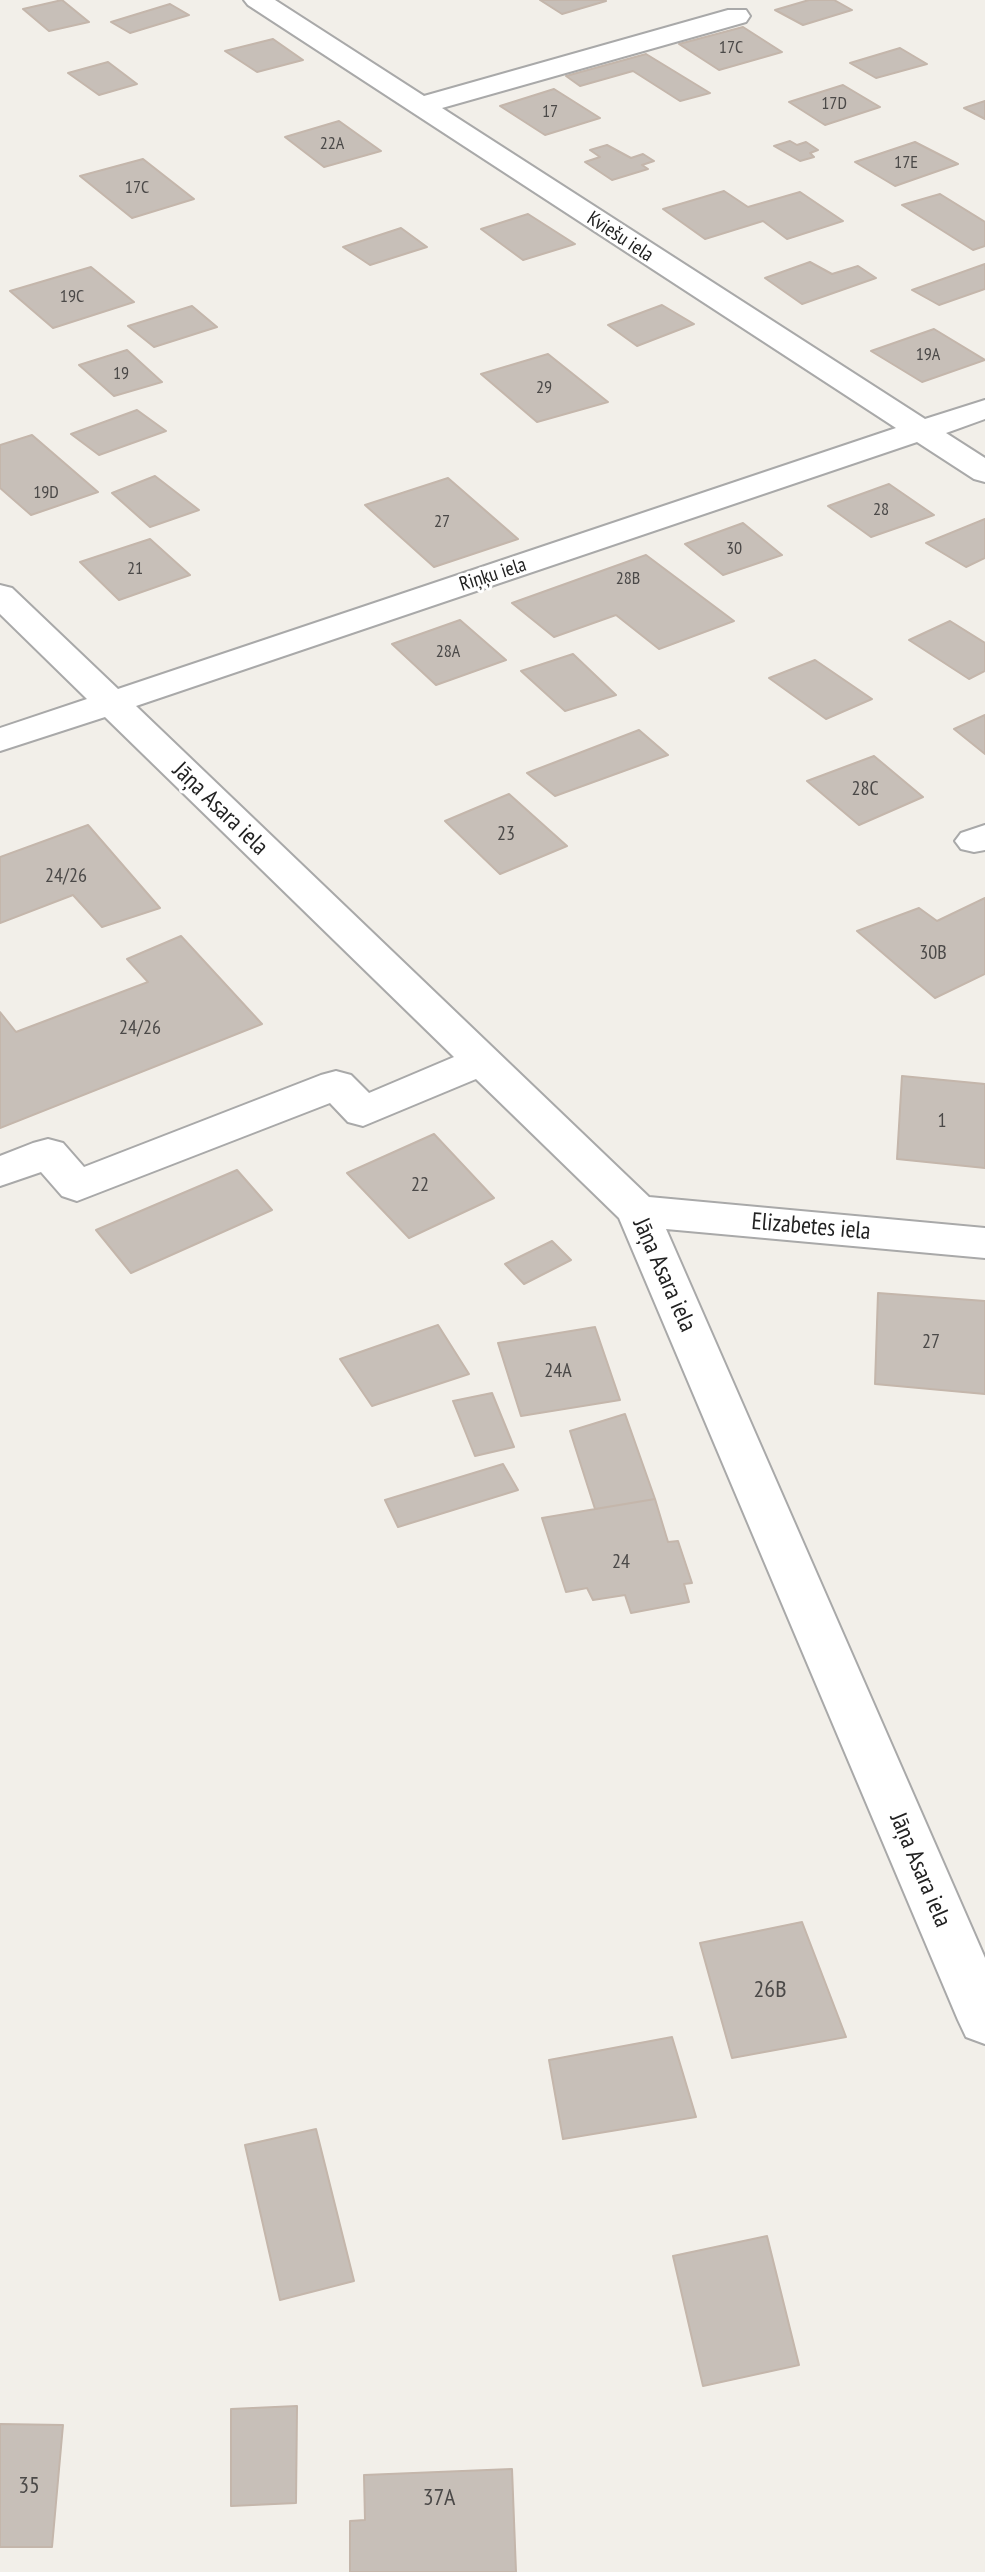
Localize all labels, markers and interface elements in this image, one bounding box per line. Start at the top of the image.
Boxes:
house number: 17C [719,37,743,59]
house number: 17D [821,93,847,115]
house number: 17 [542,101,558,123]
house number: 22A [320,133,344,155]
house number: 17E [894,152,918,174]
house number: 17C [125,177,149,199]
street label: Kviešu iela [582,207,658,267]
house number: 19C [60,286,84,308]
house number: 19A [916,344,940,366]
house number: 19 [113,363,129,385]
house number: 29 [536,377,552,399]
house number: 19D [33,482,59,504]
house number: 28 [873,499,889,521]
house number: 27 [434,511,450,533]
house number: 30 [726,538,742,560]
street label: Riņķu iela [457,553,529,597]
house number: 21 [127,558,143,580]
house number: 28B [616,568,640,590]
house number: 28A [436,641,460,663]
street label: Jāņa Asara iela [166,757,274,861]
house number: 28C [851,777,879,801]
house number: 23 [497,822,515,846]
house number: 24/26 [45,864,87,888]
house number: 30B [919,941,947,965]
house number: 24/26 [119,1016,161,1040]
house number: 1 [938,1109,946,1133]
house number: 22 [411,1173,429,1197]
street label: Elizabetes iela [750,1207,872,1247]
street label: Jāņa Asara iela [626,1214,702,1336]
house number: 27 [922,1330,940,1354]
house number: 24A [544,1359,572,1383]
house number: 24 [612,1550,630,1574]
street label: Jāņa Asara iela [883,1809,957,1931]
house number: 26B [754,1976,786,2004]
house number: 35 [18,2472,40,2500]
house number: 37A [423,2484,455,2512]

